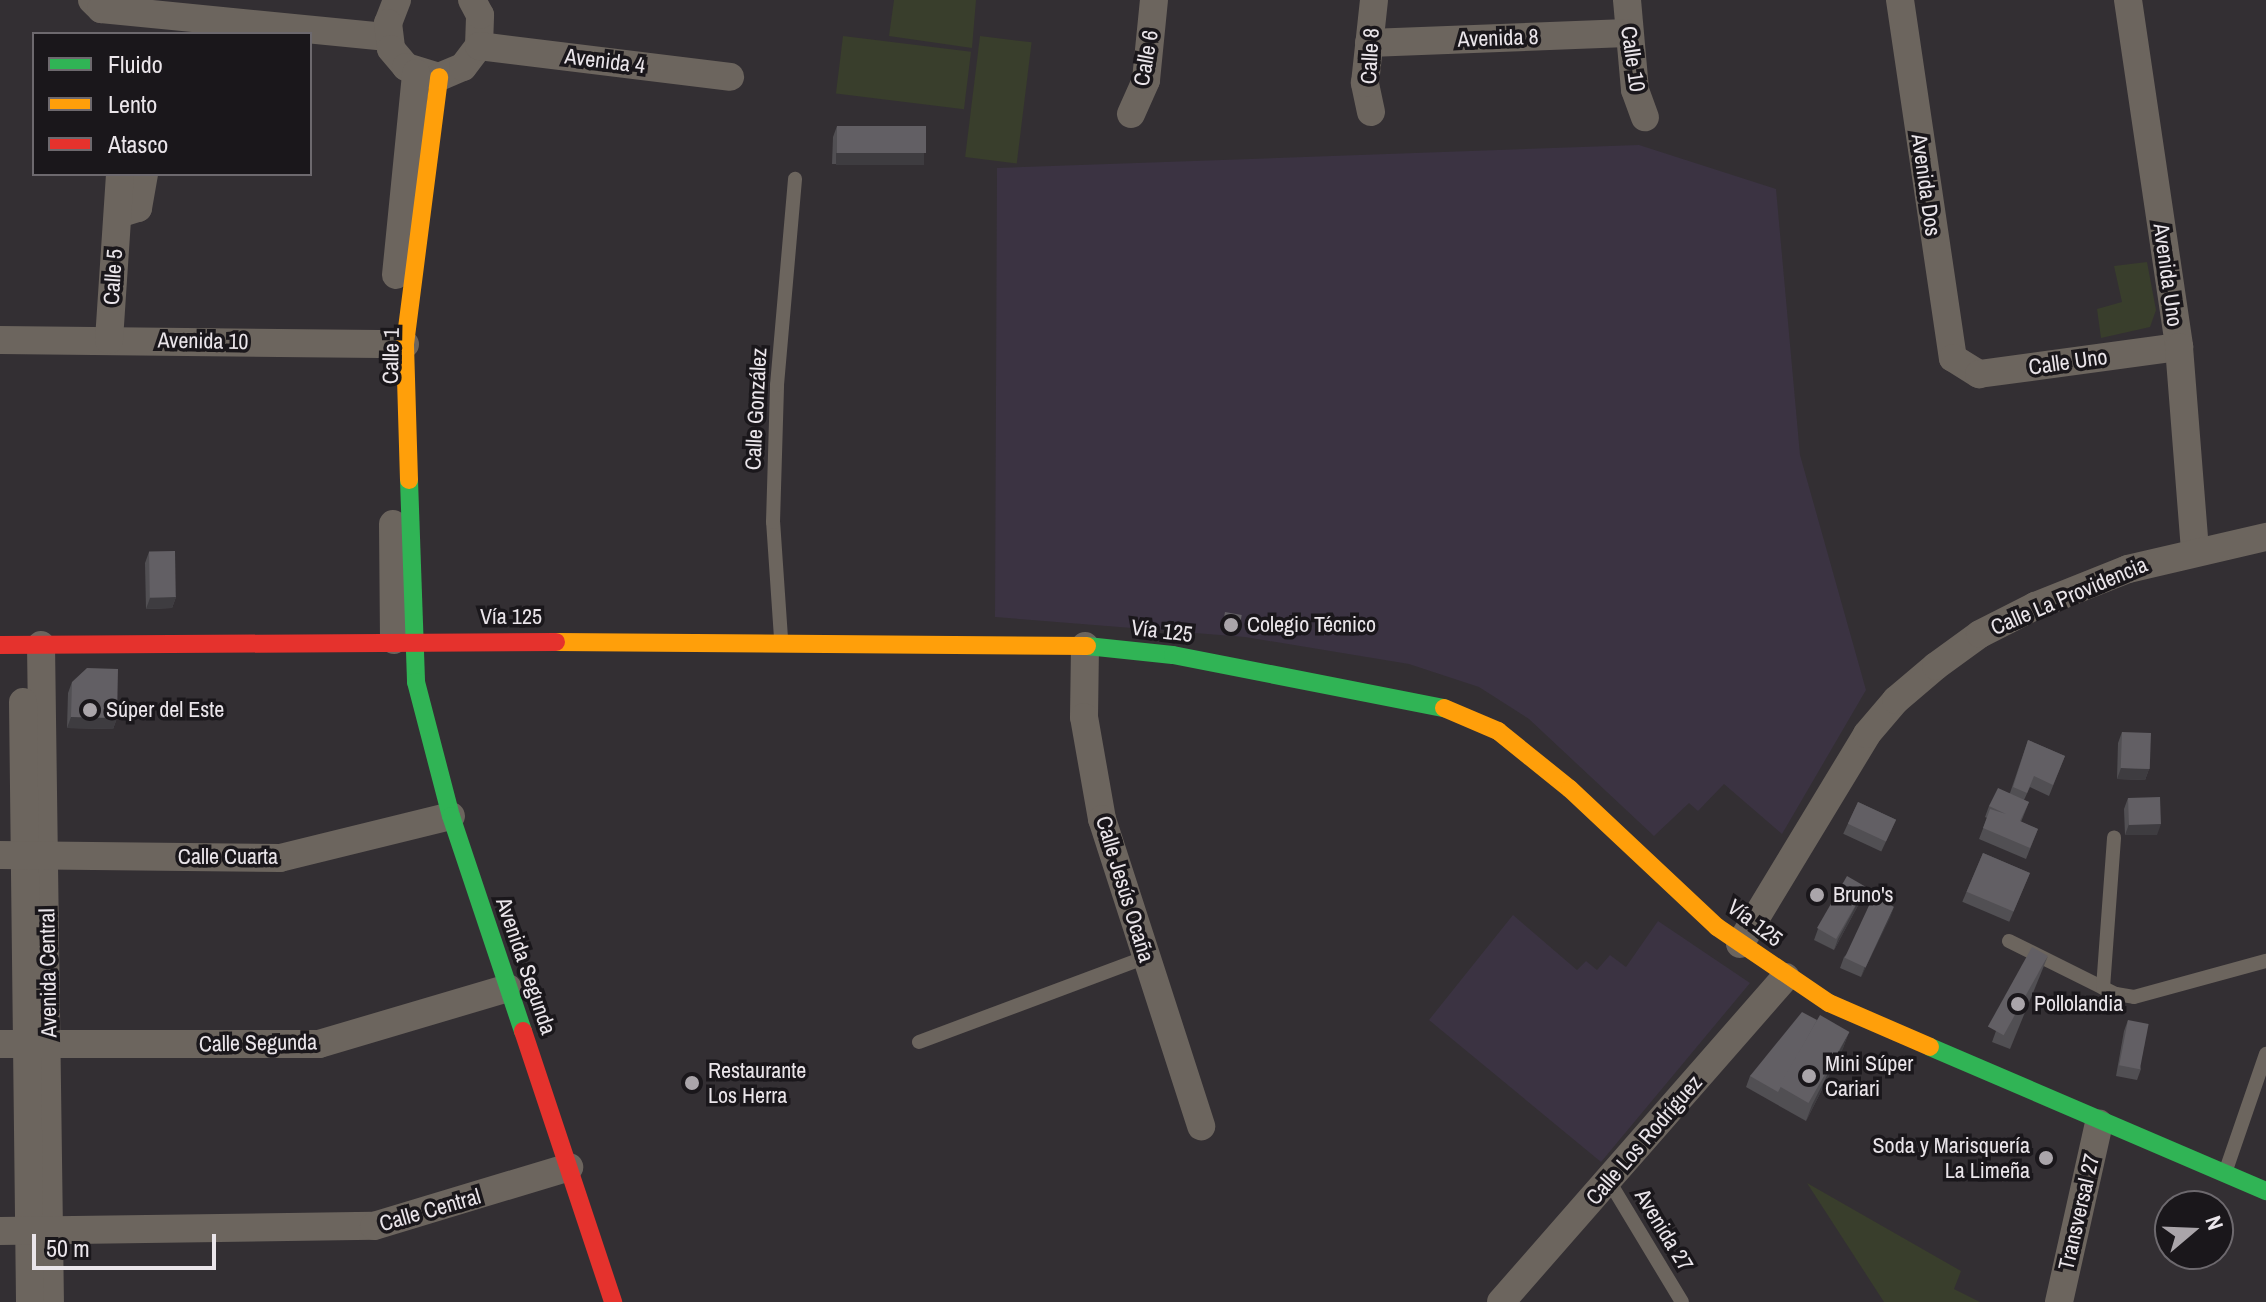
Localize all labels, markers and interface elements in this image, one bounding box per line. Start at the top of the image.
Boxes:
street label: Avenida 8 [1457,23,1539,53]
street label: Calle 10 [1615,24,1651,94]
street label: Calle 8 [1355,27,1385,85]
street label: Calle 6 [1128,28,1164,88]
legend [32,32,312,176]
street label: Avenida 4 [563,43,647,79]
text: Fluido [108,48,163,80]
text: Lento [108,88,157,120]
text: Atasco [108,128,168,160]
street label: Avenida Dos [1906,132,1946,238]
street label: Avenida Uno [2148,222,2188,328]
street label: Calle 5 [98,248,128,306]
street label: Avenida 10 [157,327,249,355]
street label: Calle 1 [377,328,405,384]
street label: Calle Uno [2027,343,2109,381]
street label: Calle González [740,347,772,471]
street label: Calle La Providencia [1987,551,2151,641]
street label: Vía 125 [480,604,542,630]
place label: Colegio Técnico [1247,612,1376,638]
street label: Vía 125 [1130,614,1194,648]
marker: Colegio Técnico [1222,616,1240,634]
place label: Súper del Este [106,697,224,723]
marker: Súper del Este [81,701,99,719]
street label: Calle Jesús Ocaña [1090,813,1160,965]
street label: Calle Cuarta [178,844,278,870]
place label: Bruno's [1833,882,1894,908]
marker: Bruno's [1808,886,1826,904]
street label: Avenida Segunda [490,894,562,1038]
street label: Vía 125 [1722,894,1788,952]
street label: Avenida Central [34,908,62,1038]
place label: Pollolandia [2034,991,2123,1017]
marker: Pollolandia [2009,995,2027,1013]
street label: Calle Segunda [199,1029,317,1057]
place label: Mini Súper Cariari [1825,1050,1913,1102]
place label: Restaurante Los Herra [708,1057,806,1108]
marker: Mini Súper Cariari [1800,1067,1818,1085]
street label: Calle Los Rodríguez [1580,1070,1708,1210]
marker: Restaurante Los Herra [683,1074,701,1092]
place label: Soda y Marisquería La Limeña [1873,1132,2030,1184]
marker: Soda y Marisquería La Limeña [2037,1149,2055,1167]
street label: Transversal 27 [2053,1151,2105,1273]
street label: Calle Central [376,1183,484,1237]
street label: Avenida 27 [1629,1184,1699,1276]
north arrow [2154,1190,2234,1270]
text: N [2198,1212,2231,1234]
scale bar [36,1218,220,1268]
text: 50 m [46,1232,90,1264]

